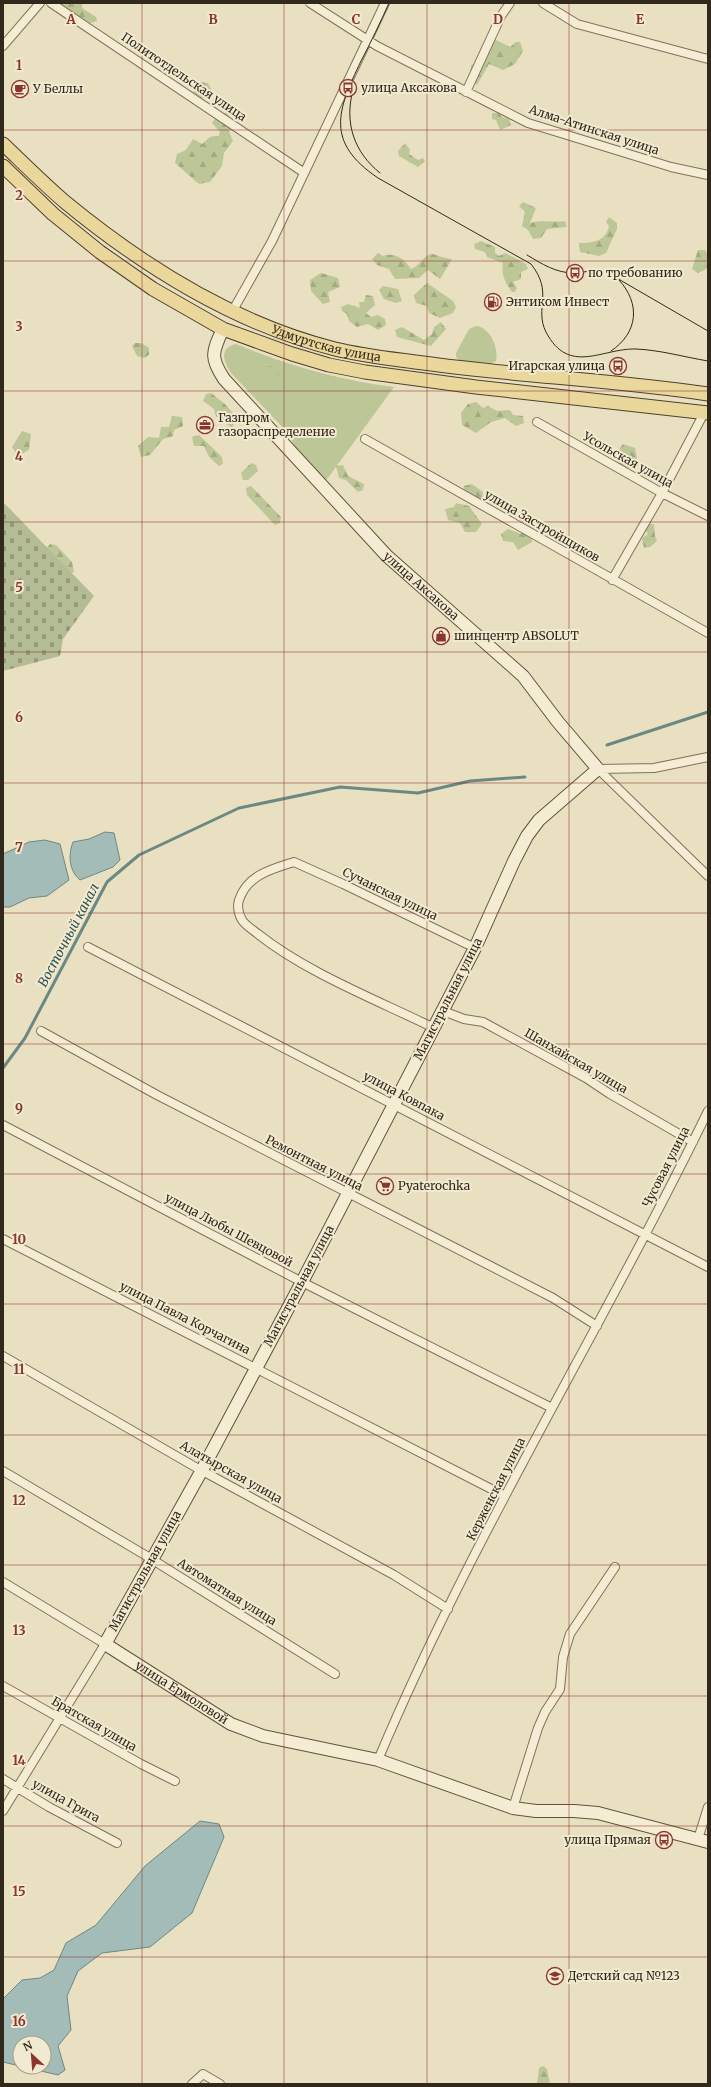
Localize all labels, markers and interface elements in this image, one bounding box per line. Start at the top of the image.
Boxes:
text: A [65,11,76,28]
text: B [208,11,218,28]
text: C [352,11,361,28]
text: D [493,11,503,28]
text: E [636,11,645,28]
street label: Политотдельская улица [119,29,250,124]
text: 1 [16,57,22,74]
bus stop icon: улица Аксакова [338,78,358,98]
cafe icon: У Беллы [10,79,30,99]
place label: улица Аксакова [361,80,457,95]
place label: У Беллы [32,81,83,96]
street label: Алма-Атинская улица [526,101,662,158]
text: 2 [15,187,23,204]
bus stop icon: по требованию [565,263,585,283]
place label: по требованию [588,265,683,280]
fuel station icon: Энтиком Инвест [483,292,503,312]
place label: Энтиком Инвест [506,294,609,309]
text: 3 [15,318,23,335]
street label: Удмуртская улица [269,321,382,364]
bus stop icon: Игарская улица [608,356,628,376]
place label: Игарская улица [509,358,606,373]
place label: Газпром газораспределение [218,410,335,439]
office icon: Газпром газораспределение [195,415,215,435]
street label: Усольская улица [580,428,676,491]
text: 4 [15,448,24,465]
street label: улица Застройщиков [482,486,603,565]
street label: улица Аксакова [380,548,463,623]
text: 5 [15,579,23,596]
shop icon: шинцентр ABSOLUT [431,626,451,646]
place label: шинцентр ABSOLUT [454,628,579,643]
text: 6 [15,709,23,726]
text: 7 [15,839,23,856]
street label: Сучанская улица [340,864,441,923]
water label: Восточный канал [34,881,103,990]
street label: Магистральная улица [410,935,485,1063]
text: 8 [15,970,23,987]
street label: Шанхайская улица [522,1025,631,1097]
street label: улица Ковпака [361,1068,448,1124]
text: 9 [15,1100,23,1117]
street label: Чусовая улица [639,1123,693,1210]
street label: Ремонтная улица [263,1132,366,1194]
supermarket icon: Pyaterochka [375,1176,395,1196]
place label: Pyaterochka [398,1178,471,1193]
street label: улица Любы Шевцовой [163,1189,296,1270]
street label: Магистральная улица [260,1222,337,1349]
text: 10 [12,1231,26,1248]
street label: улица Павла Корчагина [117,1278,254,1357]
text: 11 [13,1361,25,1378]
street label: Керженская улица [463,1434,528,1543]
street label: Алатырская улица [177,1437,285,1506]
text: 12 [12,1492,26,1509]
street label: Магистральная улица [105,1507,184,1634]
street label: Автоматная улица [174,1554,280,1629]
text: 13 [12,1622,26,1639]
street label: улица Ермоловой [133,1657,231,1727]
street label: Братская улица [49,1693,140,1754]
text: 14 [12,1752,27,1769]
street label: улица Грига [30,1776,103,1826]
bus stop icon: улица Прямая [654,1830,674,1850]
place label: улица Прямая [564,1832,651,1847]
text: 15 [12,1883,26,1900]
school or university icon: Детский сад №123 [545,1966,565,1986]
place label: Детский сад №123 [568,1968,680,1983]
text: 16 [12,2013,26,2030]
north arrow [12,2035,52,2075]
text: N [21,2038,35,2054]

